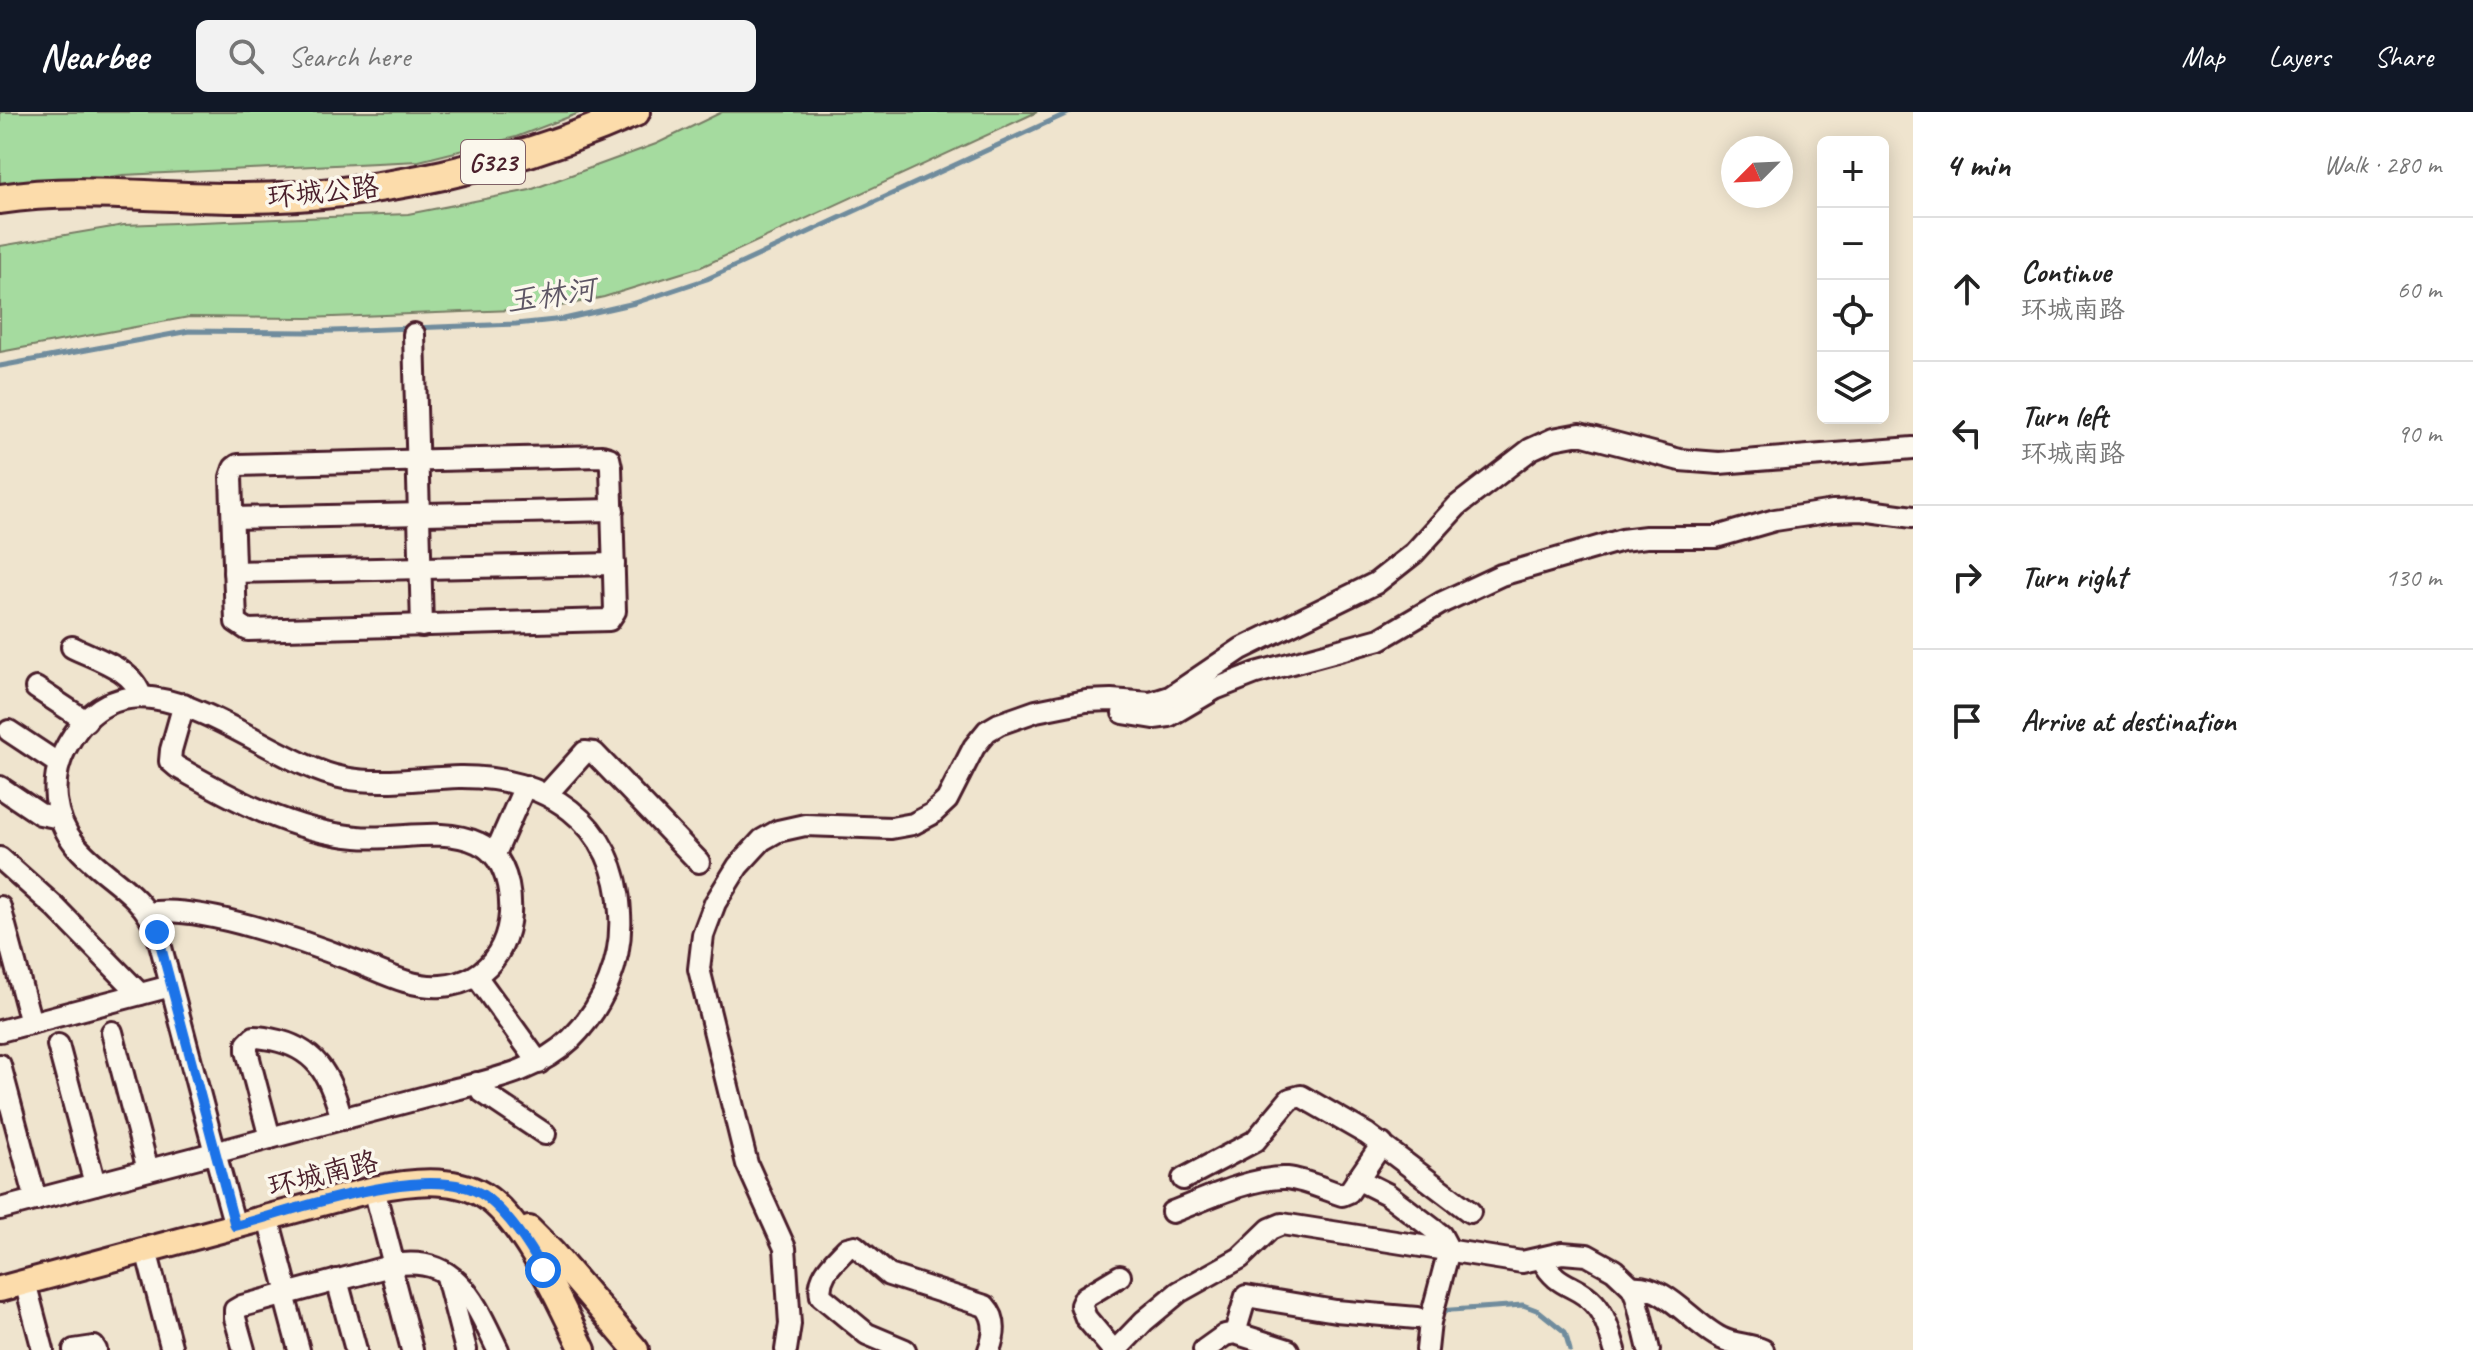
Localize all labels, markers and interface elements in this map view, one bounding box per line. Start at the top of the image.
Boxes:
search box [196,20,756,92]
text: Nearbee [40,33,148,80]
icon: search [224,34,268,78]
text: Search here [288,37,410,75]
text: Map [2182,39,2225,74]
text: Layers [2269,39,2330,74]
text: Share [2374,39,2433,74]
north arrow [1721,136,1793,208]
map controls [1817,136,1889,424]
button: + [1817,136,1889,208]
road number: G323 [461,140,525,184]
text: 4 min [1945,143,2010,186]
text: Walk · 280 m [2324,148,2441,181]
street label: 环城公路 [266,168,381,215]
button: − [1817,208,1889,280]
text: Continue [2021,253,2111,291]
icon: ahead [1945,267,1989,311]
water label: 玉林河 [504,269,603,320]
text: 60 m [2397,273,2441,306]
button: locate [1817,280,1889,352]
text: 环城南路 [2021,293,2125,326]
button: layers [1817,352,1889,424]
text: Turn left [2021,397,2108,435]
icon: left [1945,411,1989,455]
text: 90 m [2397,417,2441,450]
text: 环城南路 [2021,437,2125,470]
icon: right [1945,555,1989,599]
text: Turn right [2021,558,2126,596]
text: 130 m [2385,561,2441,594]
icon: arrive [1945,699,1989,743]
text: Arrive at destination [2021,702,2236,740]
route end [139,914,175,950]
street label: 环城南路 [265,1143,382,1204]
route start [525,1252,561,1288]

